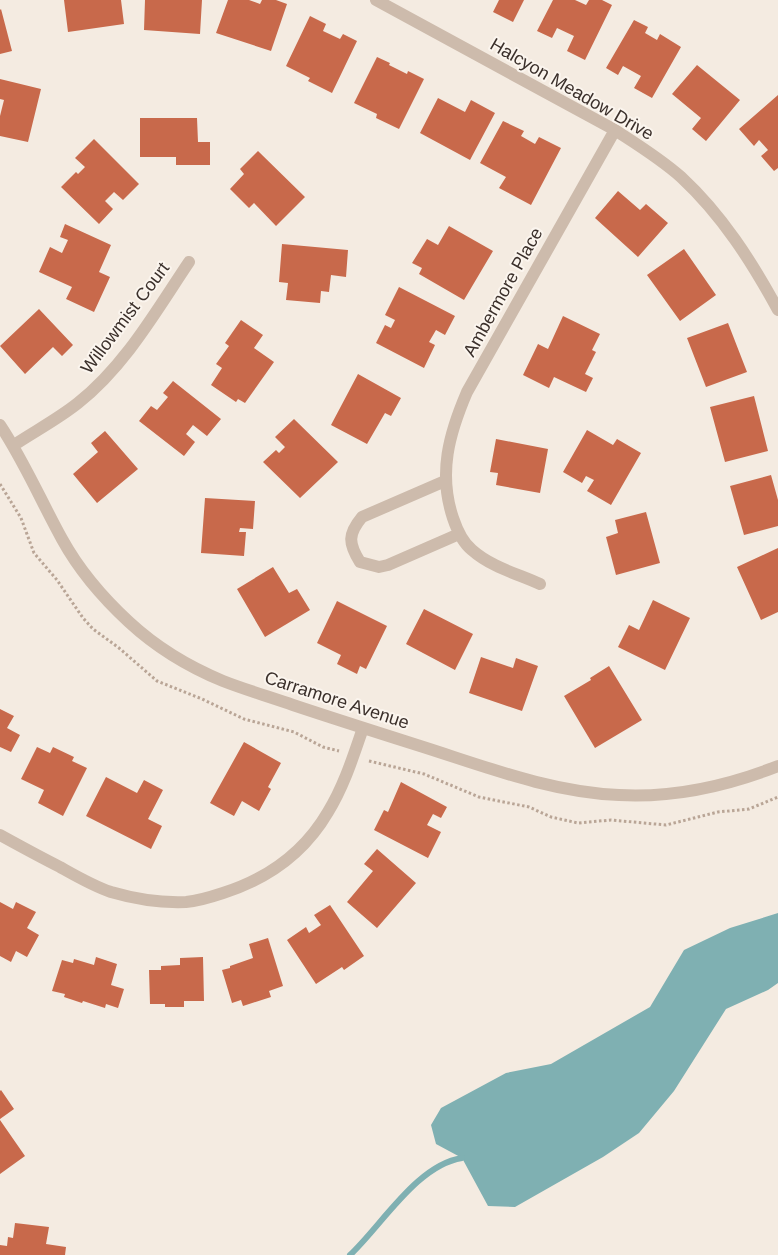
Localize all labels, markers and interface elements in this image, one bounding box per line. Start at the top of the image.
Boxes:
street label: Halcyon Meadow Drive [487,34,657,144]
street label: Ambermore Place [459,224,547,360]
street label: Willowmist Court [77,258,173,378]
street label: Carramore Avenue [262,667,412,733]

